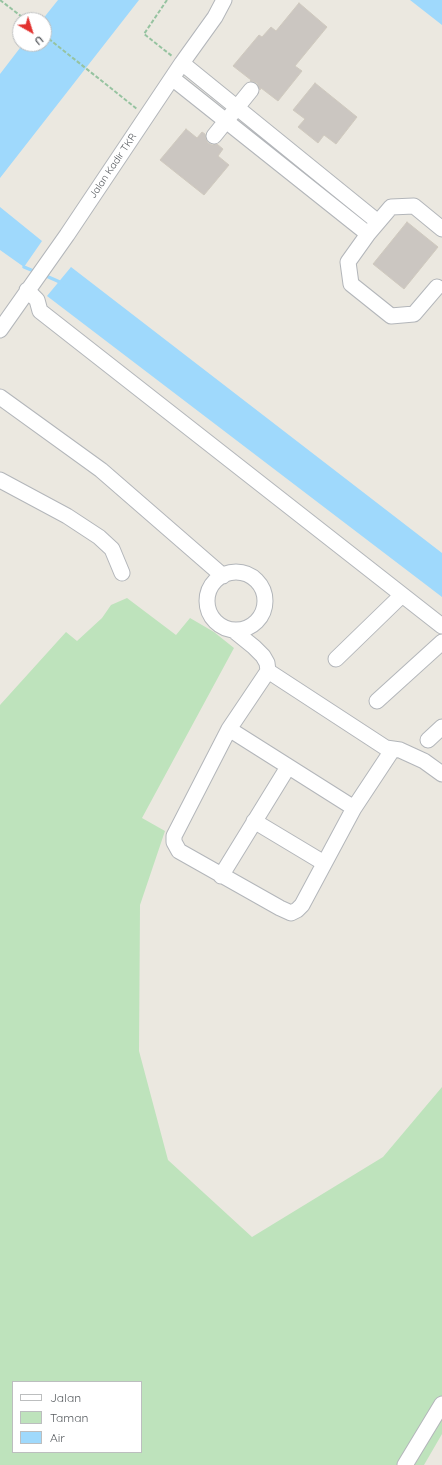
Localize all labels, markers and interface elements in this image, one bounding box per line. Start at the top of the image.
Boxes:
north arrow [12,12,52,52]
text: U [32,33,46,48]
street label: Jalan Kadir TKR [87,131,139,201]
legend [12,1381,142,1453]
text: Jalan [50,1390,81,1405]
text: Taman [50,1410,88,1425]
text: Air [50,1430,65,1445]

